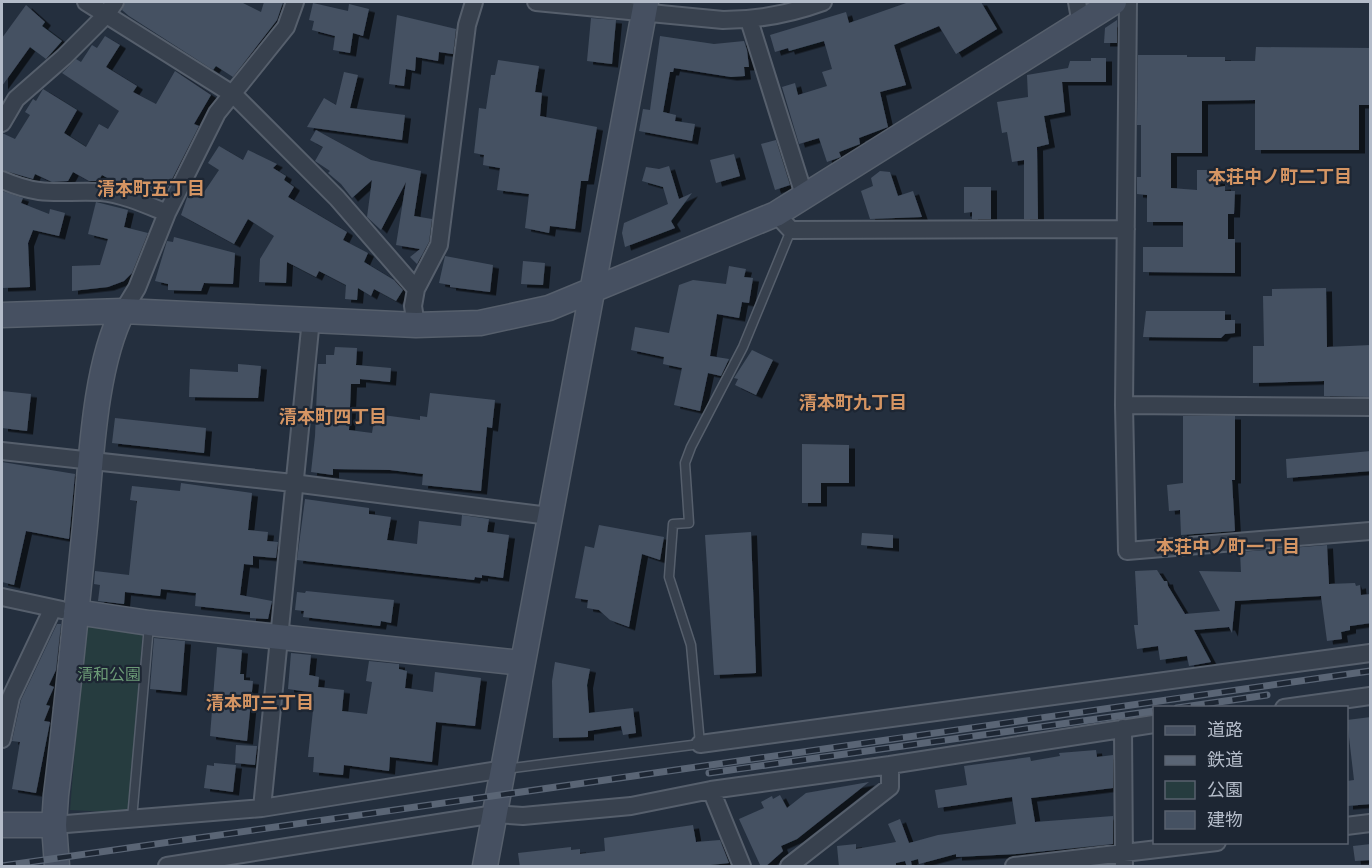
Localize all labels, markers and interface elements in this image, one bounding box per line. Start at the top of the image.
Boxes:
district label: 本荘中ノ町二丁目 [1208,166,1352,187]
district label: 清本町五丁目 [97,178,205,199]
district label: 清本町九丁目 [799,392,907,413]
district label: 清本町四丁目 [279,406,387,427]
district label: 本荘中ノ町一丁目 [1156,536,1300,557]
park label: 清和公園 [77,665,141,684]
district label: 清本町三丁目 [206,692,314,713]
legend [1153,706,1348,844]
text: 道路 [1207,719,1243,740]
text: 鉄道 [1207,749,1243,770]
text: 公園 [1207,779,1243,800]
text: 建物 [1207,809,1243,830]

